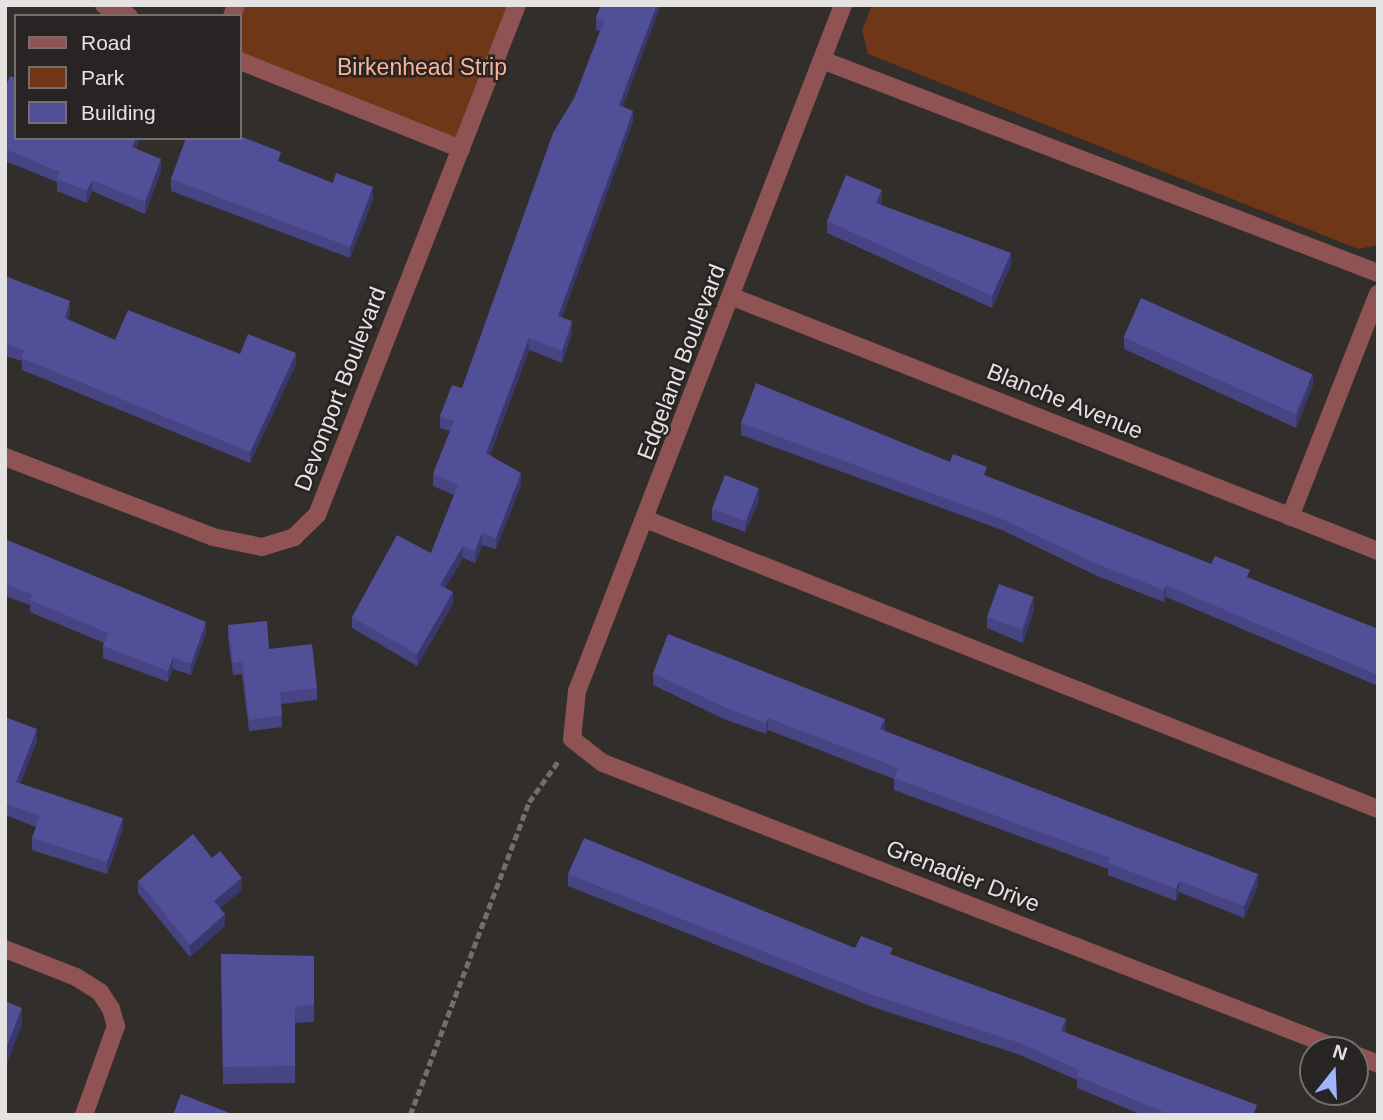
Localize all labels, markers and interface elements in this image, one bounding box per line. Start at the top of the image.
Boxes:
legend [14,14,242,140]
text: Road [81,31,131,54]
park label: Birkenhead Strip [337,53,507,81]
text: Park [81,66,124,89]
text: Building [81,101,156,124]
street label: Edgeland Boulevard [631,260,731,464]
street label: Devonport Boulevard [288,283,392,495]
street label: Blanche Avenue [982,357,1148,445]
street label: Grenadier Drive [882,834,1044,918]
north arrow [1299,1036,1369,1106]
text: N [1330,1040,1350,1065]

